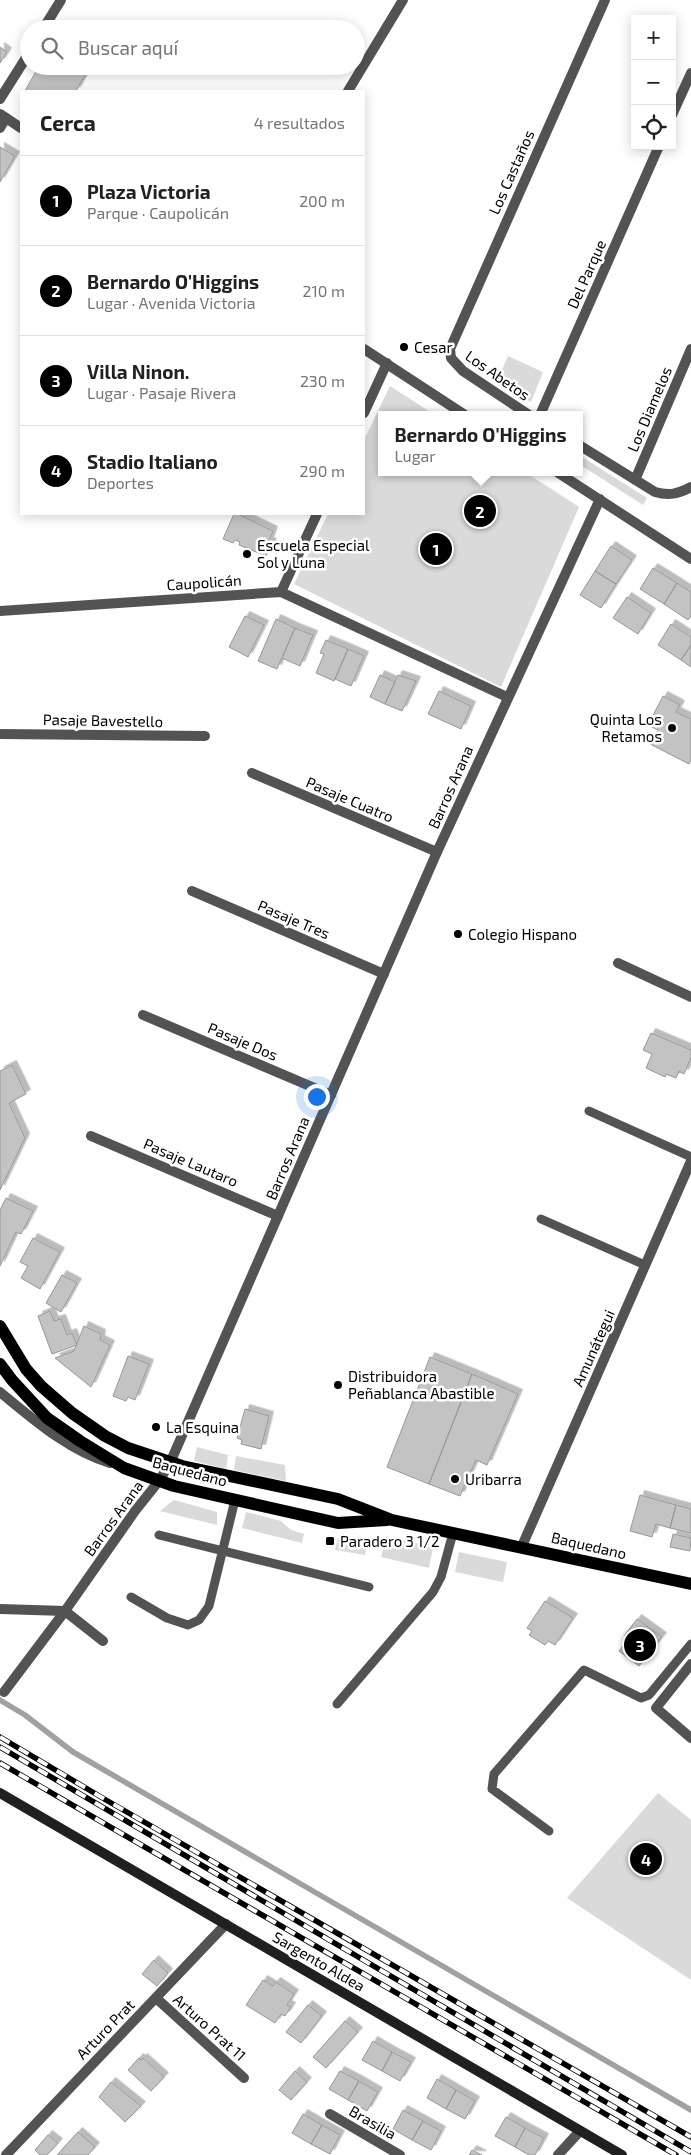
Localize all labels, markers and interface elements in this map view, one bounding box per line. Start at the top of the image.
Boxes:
map controls [631,15,676,150]
button: + [631,15,676,60]
search box [20,20,365,75]
icon: search [38,34,66,62]
text: Buscar aquí [78,36,178,59]
button: − [631,60,676,105]
button: locate [631,105,676,150]
text: Cerca [40,110,96,135]
text: 4 resultados [254,113,345,132]
street label: Los Castaños [484,127,538,217]
text: Plaza Victoria [87,180,211,203]
text: 1 [53,191,59,210]
text: 200 m [299,191,345,210]
text: Parque · Caupolicán [87,203,229,222]
street label: Del Parque [563,237,609,311]
text: Bernardo O'Higgins [87,270,259,293]
text: 2 [51,281,61,300]
text: 210 m [302,281,345,300]
text: Lugar · Avenida Victoria [87,293,255,312]
place label: Cesar [414,338,452,356]
marker: Cesar [398,341,410,353]
street label: Los Abetos [462,346,534,404]
text: Villa Ninon. [87,360,189,383]
street label: Los Diamelos [623,364,675,454]
text: 3 [51,371,61,390]
text: 230 m [300,371,345,390]
text: Lugar · Pasaje Rivera [87,383,236,402]
popup [378,411,583,476]
text: Bernardo O'Higgins [394,423,567,446]
text: Lugar [394,446,436,465]
text: Stadio Italiano [87,450,218,473]
text: 4 [51,461,61,480]
text: 290 m [300,461,345,480]
text: Deportes [87,473,154,492]
pin: 2 [464,492,496,530]
pin: 1 [420,530,452,568]
place label: Escuela Especial Sol y Luna [257,536,370,571]
marker: Escuela Especial Sol y Luna [241,548,253,560]
street label: Caupolicán [166,570,242,594]
street label: Pasaje Bavestello [43,710,163,731]
place label: Quinta Los Retamos [590,710,662,745]
marker: Quinta Los Retamos [666,722,678,734]
street label: Barros Arana [424,743,476,831]
street label: Pasaje Cuatro [303,772,397,826]
street label: Pasaje Tres [255,896,333,943]
place label: Colegio Hispano [468,925,577,943]
marker: Colegio Hispano [452,928,464,940]
street label: Pasaje Dos [205,1018,281,1065]
your location [304,1084,330,1110]
street label: Barros Arana [261,1114,313,1202]
street label: Pasaje Lautaro [141,1134,241,1191]
street label: Amunátegui [568,1307,618,1389]
place label: Distribuidora Peñablanca Abastible [348,1367,495,1402]
marker: Distribuidora Peñablanca Abastible [332,1379,344,1391]
place label: La Esquina [166,1418,239,1436]
marker: La Esquina [150,1421,162,1433]
street label: Baquedano [151,1452,229,1490]
place label: Uribarra [465,1470,522,1488]
marker: Uribarra [449,1473,461,1485]
street label: Barros Arana [80,1477,146,1559]
street label: Baquedano [550,1528,628,1562]
place label: Paradero 3 1/2 [340,1532,439,1550]
marker: Paradero 3 1/2 [324,1535,336,1547]
pin: 3 [624,1626,656,1664]
pin: 4 [630,1840,662,1878]
street label: Sargento Aldea [270,1927,368,1995]
street label: Arturo Prat 11 [170,1990,250,2064]
street label: Arturo Prat [72,1995,138,2063]
street label: Brasilia [346,2101,400,2143]

